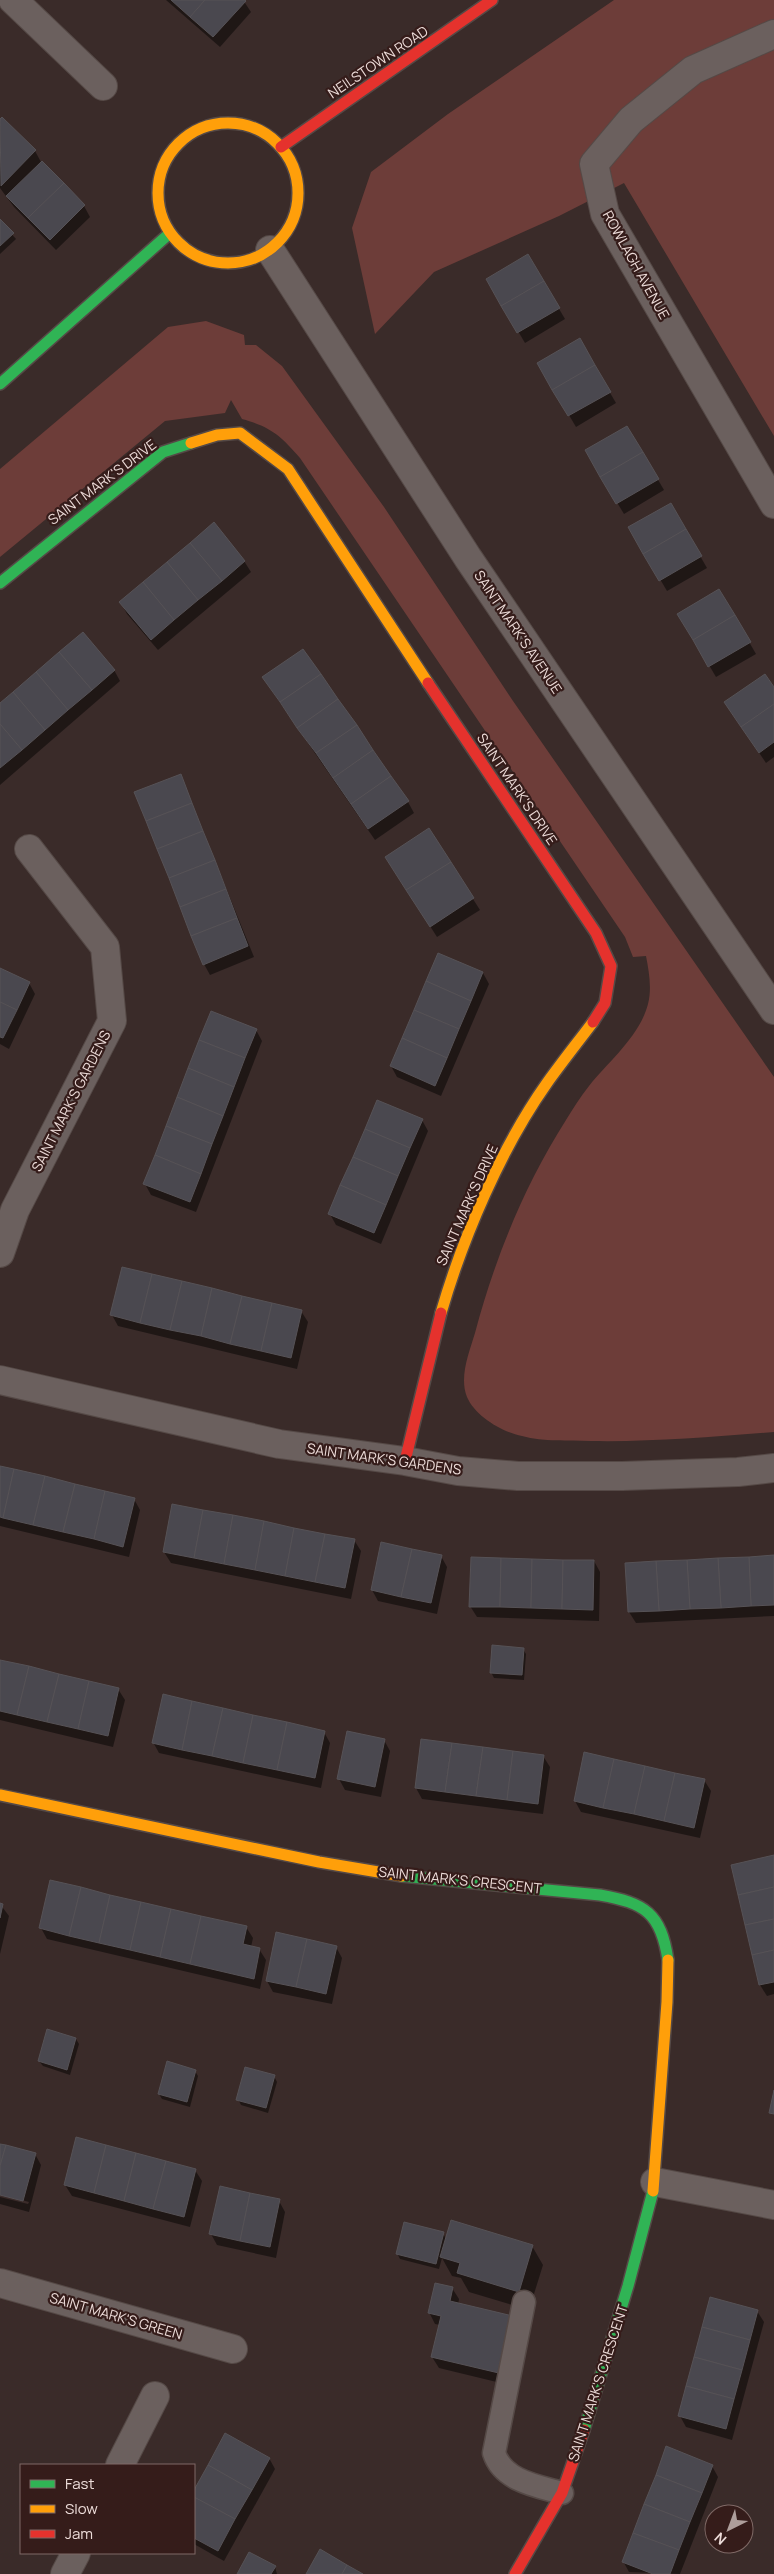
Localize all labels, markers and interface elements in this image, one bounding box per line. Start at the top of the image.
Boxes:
street label: NEILSTOWN ROAD [324,21,432,102]
street label: ROWLAGH AVENUE [599,207,674,322]
street label: SAINT MARK'S DRIVE [44,435,160,529]
street label: SAINT MARK'S AVENUE [470,566,567,697]
street label: SAINT MARK'S DRIVE [473,729,562,848]
street label: SAINT MARK'S GARDENS [27,1027,115,1175]
street label: SAINT MARK'S DRIVE [431,1141,502,1268]
street label: SAINT MARK'S GARDENS [306,1438,463,1479]
street label: SAINT MARK'S CRESCENT [378,1861,543,1898]
street label: SAINT MARK'S GREEN [48,2287,185,2344]
street label: SAINT MARK'S CRESCENT [563,2301,632,2464]
legend [20,2464,195,2554]
text: Fast [65,2473,94,2494]
text: Slow [65,2498,98,2519]
north arrow [704,2504,754,2554]
text: Jam [65,2523,93,2544]
text: N [710,2529,730,2549]

